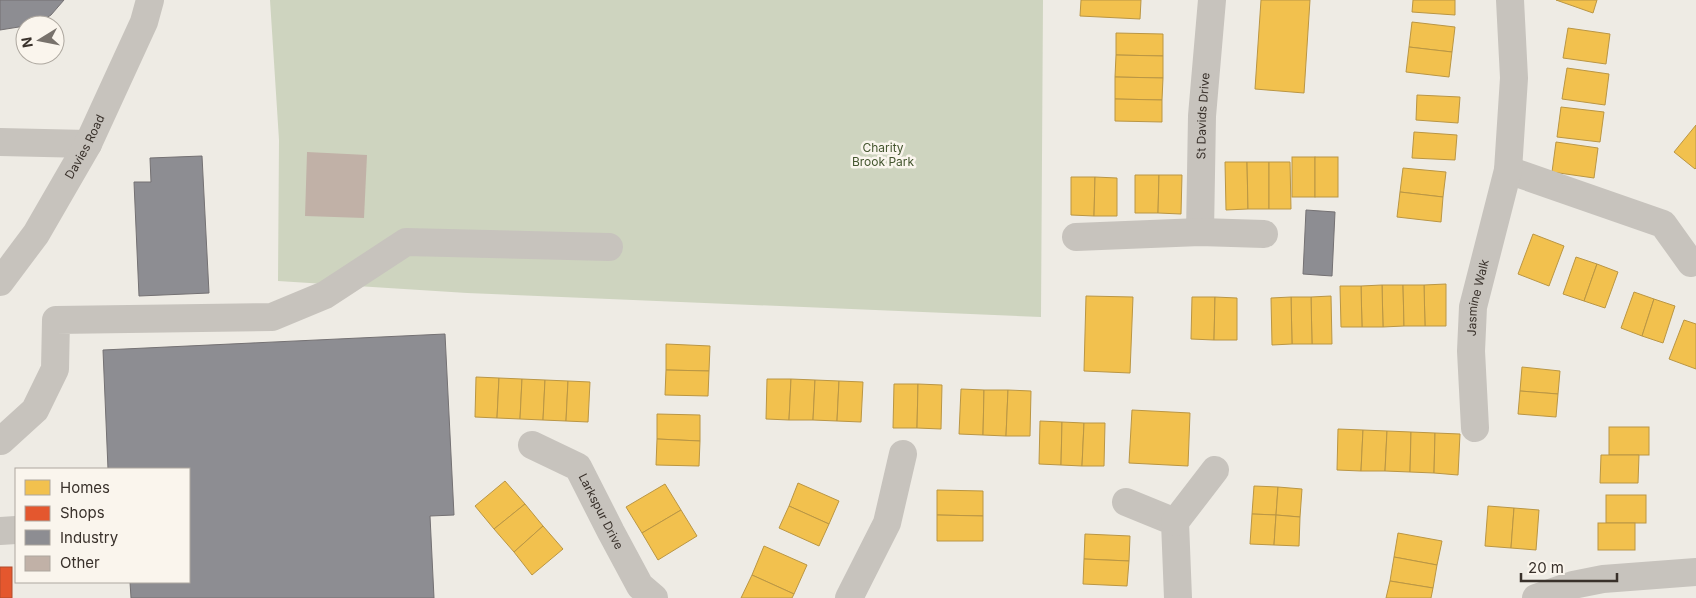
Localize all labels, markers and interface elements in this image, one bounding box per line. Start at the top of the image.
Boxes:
north arrow [15,15,65,65]
text: N [17,36,36,49]
street label: St Davids Drive [1193,72,1213,160]
street label: Davies Road [61,112,107,181]
park label: Charity Brook Park [852,140,915,169]
street label: Jasmine Walk [1464,257,1492,337]
legend [15,468,190,583]
street label: Larkspur Drive [576,471,627,552]
text: Homes [60,478,110,497]
text: Shops [60,503,105,522]
text: Industry [60,528,119,547]
scale bar [1521,550,1617,582]
text: Other [60,553,100,572]
text: 20 m [1528,558,1564,577]

